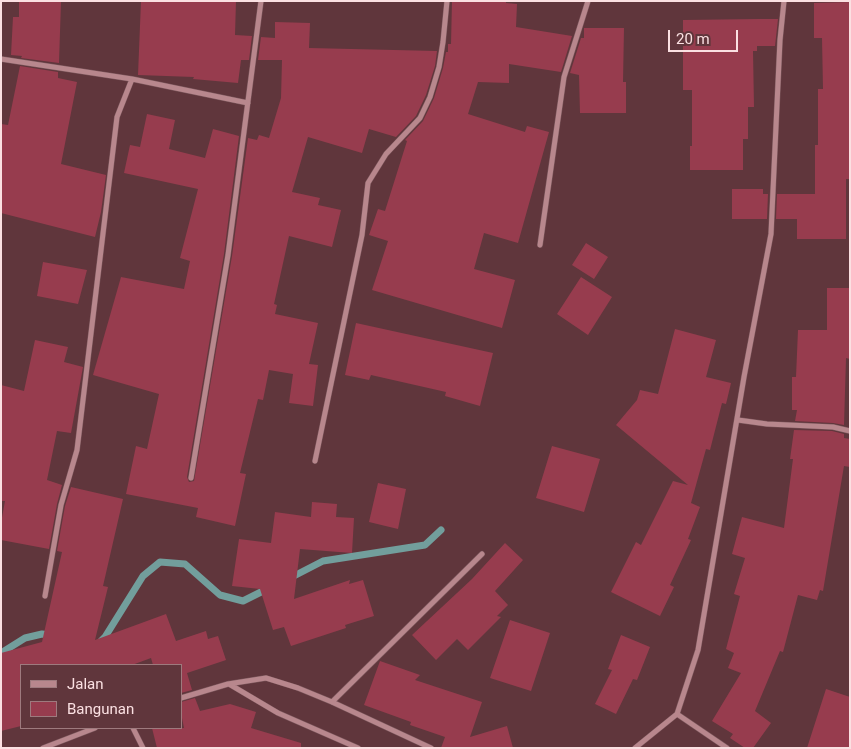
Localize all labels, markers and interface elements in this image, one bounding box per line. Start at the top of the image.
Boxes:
scale bar [671,20,741,52]
text: 20 m [676,30,710,48]
legend [20,664,182,729]
text: Jalan [67,675,104,693]
text: Bangunan [67,700,134,718]

